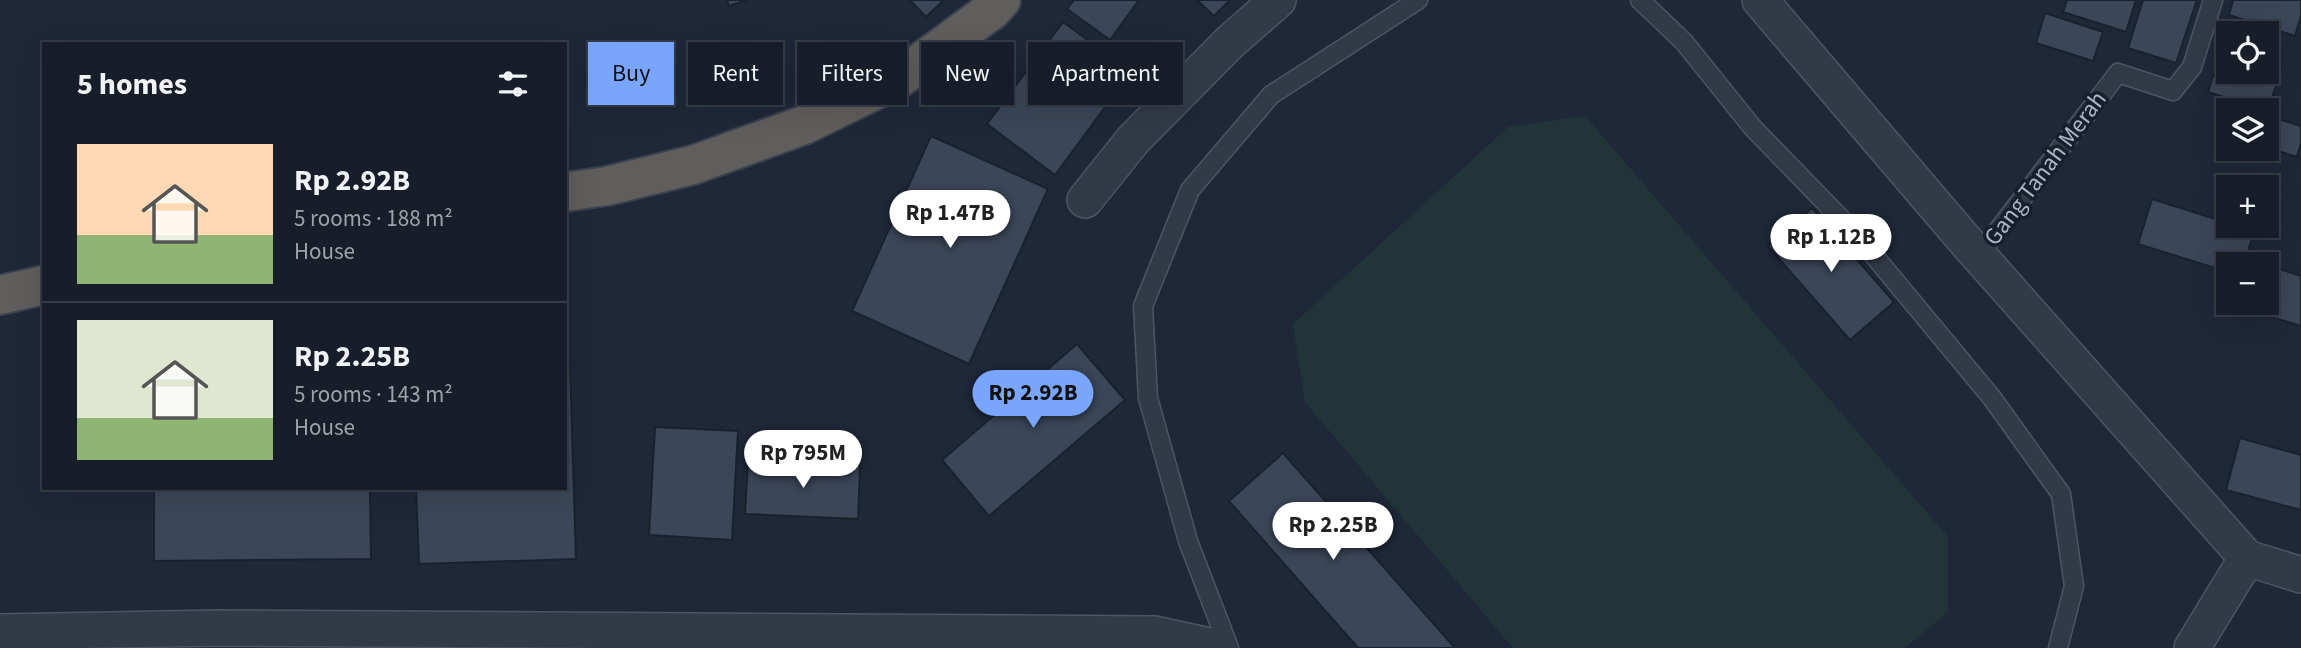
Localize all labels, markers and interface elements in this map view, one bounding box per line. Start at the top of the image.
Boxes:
map controls [2216,21,2279,315]
button: locate [2216,21,2279,84]
chip: Buy [588,42,674,105]
chip: Rent [688,42,783,105]
chip: Filters [797,42,907,105]
chip: New [921,42,1014,105]
chip: Apartment [1028,42,1183,105]
text: 5 homes [77,63,187,106]
icon: filters [494,65,532,103]
street label: Gang Tanah Merah [1976,84,2115,253]
button: layers [2216,98,2279,161]
text: Rp 2.92B [294,159,410,202]
icon: home [133,172,217,256]
button: + [2216,175,2279,238]
pin: Rp 1.47B [878,190,1022,250]
text: Rp 1.47B [905,196,995,229]
text: 5 rooms · 188 m² [294,202,453,235]
pin: Rp 1.12B [1759,215,1903,274]
text: Rp 1.12B [1786,220,1876,253]
text: House [294,235,355,268]
button: − [2216,252,2279,315]
text: Rp 2.25B [294,335,410,378]
icon: home [133,348,217,432]
pin: Rp 2.92B [961,370,1105,430]
text: Rp 2.92B [988,376,1078,409]
text: 5 rooms · 143 m² [294,378,453,411]
text: House [294,411,355,444]
pin: Rp 795M [738,430,868,490]
text: Rp 795M [760,436,846,469]
pin: Rp 2.25B [1261,503,1405,562]
text: Rp 2.25B [1288,508,1378,541]

